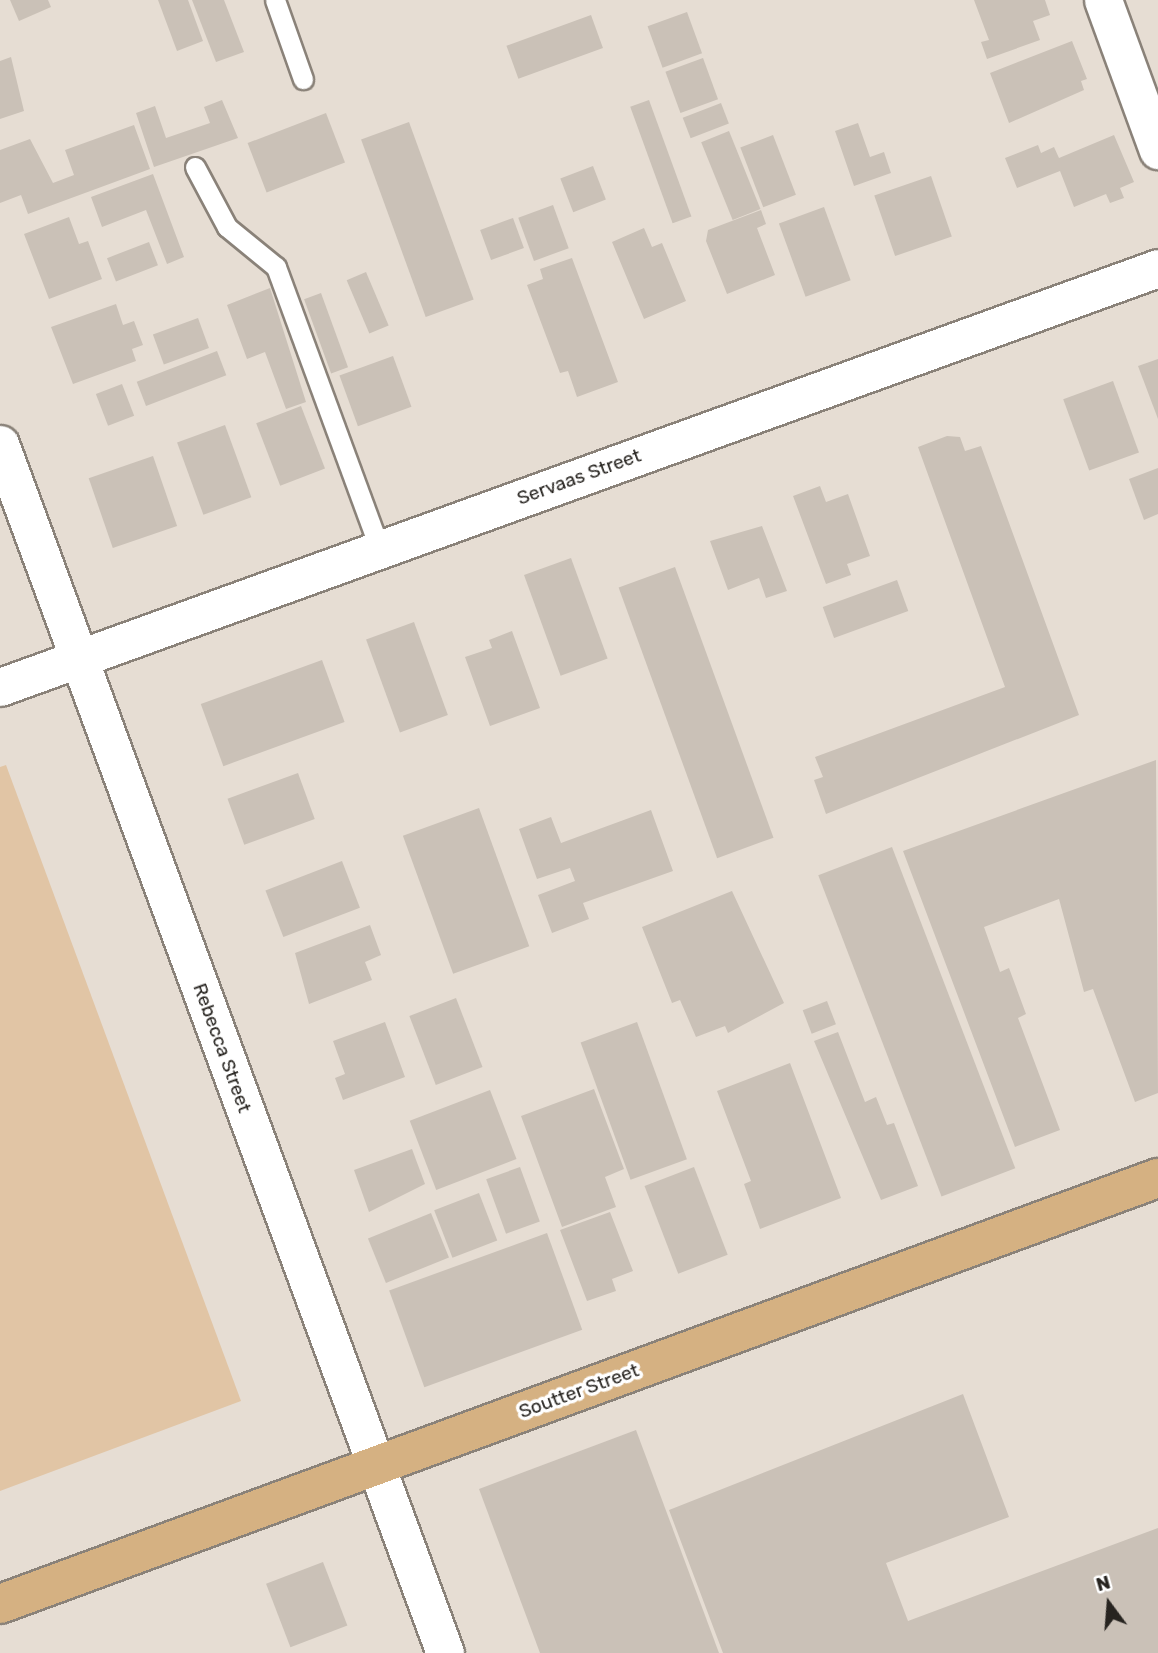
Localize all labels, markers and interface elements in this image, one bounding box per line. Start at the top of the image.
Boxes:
street label: Servaas Street [514,444,644,510]
street label: Rebecca Street [188,980,256,1116]
street label: Soutter Street [516,1359,642,1423]
north arrow [1074,1569,1144,1639]
text: N [1093,1570,1113,1596]

